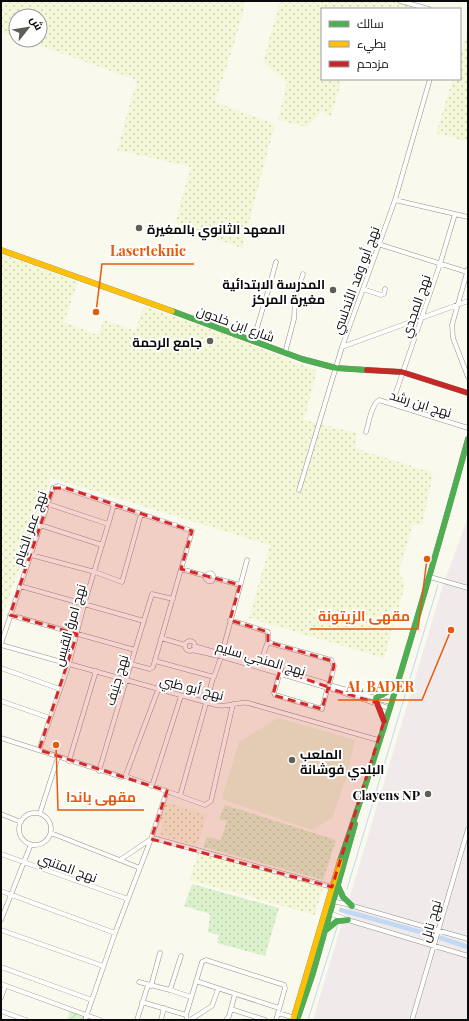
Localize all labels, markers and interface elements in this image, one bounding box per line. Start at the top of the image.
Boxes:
north arrow [8,8,48,48]
legend [321,8,461,80]
text: ش [27,13,47,33]
text: سالك [357,15,384,31]
text: بطيء [357,35,386,54]
text: مزدحم [357,55,389,72]
place label: المعهد الثانوي بالمغيرة [147,220,285,241]
marker: المعهد الثانوي بالمغيرة [134,223,144,233]
street label: نهج أبو وفد الأندلسي [328,224,385,337]
callout: Laserteknic [102,238,194,264]
text: Laserteknic [110,241,186,260]
street label: نهج المجدي [396,272,437,341]
place label: المدرسة الابتدائية مغيرة المركز [222,275,325,307]
marker: المدرسة الابتدائية مغيرة المركز [328,285,338,295]
street label: شارع ابن خلدون [194,301,277,346]
place label: جامع الرحمة [132,333,202,351]
marker: جامع الرحمة [205,336,215,346]
street label: نهج ابن رشد [388,386,454,421]
street label: نهج عمر الخيام [8,488,52,568]
street label: نهج امرؤ القيس [49,582,90,668]
callout: مقهى الزيتونة [310,603,418,629]
text: مقهى الزيتونة [318,606,410,625]
street label: نهج المنجي سليم [213,637,308,682]
street label: نهج جنيف [101,653,132,708]
street label: نهج أبو ظبي [158,671,226,706]
callout: AL BADER [338,674,422,700]
text: AL BADER [345,677,414,696]
place label: الملعب البلدي فوشانة [300,745,384,781]
marker: الملعب البلدي فوشانة [287,755,297,765]
callout: مقهى باندا [58,784,144,810]
place label: Clayens NP [352,786,421,803]
text: مقهى باندا [66,787,136,806]
marker: Clayens NP [423,789,433,799]
street label: نهج المتنبي [35,849,100,888]
street label: نهج نابل [416,898,445,944]

